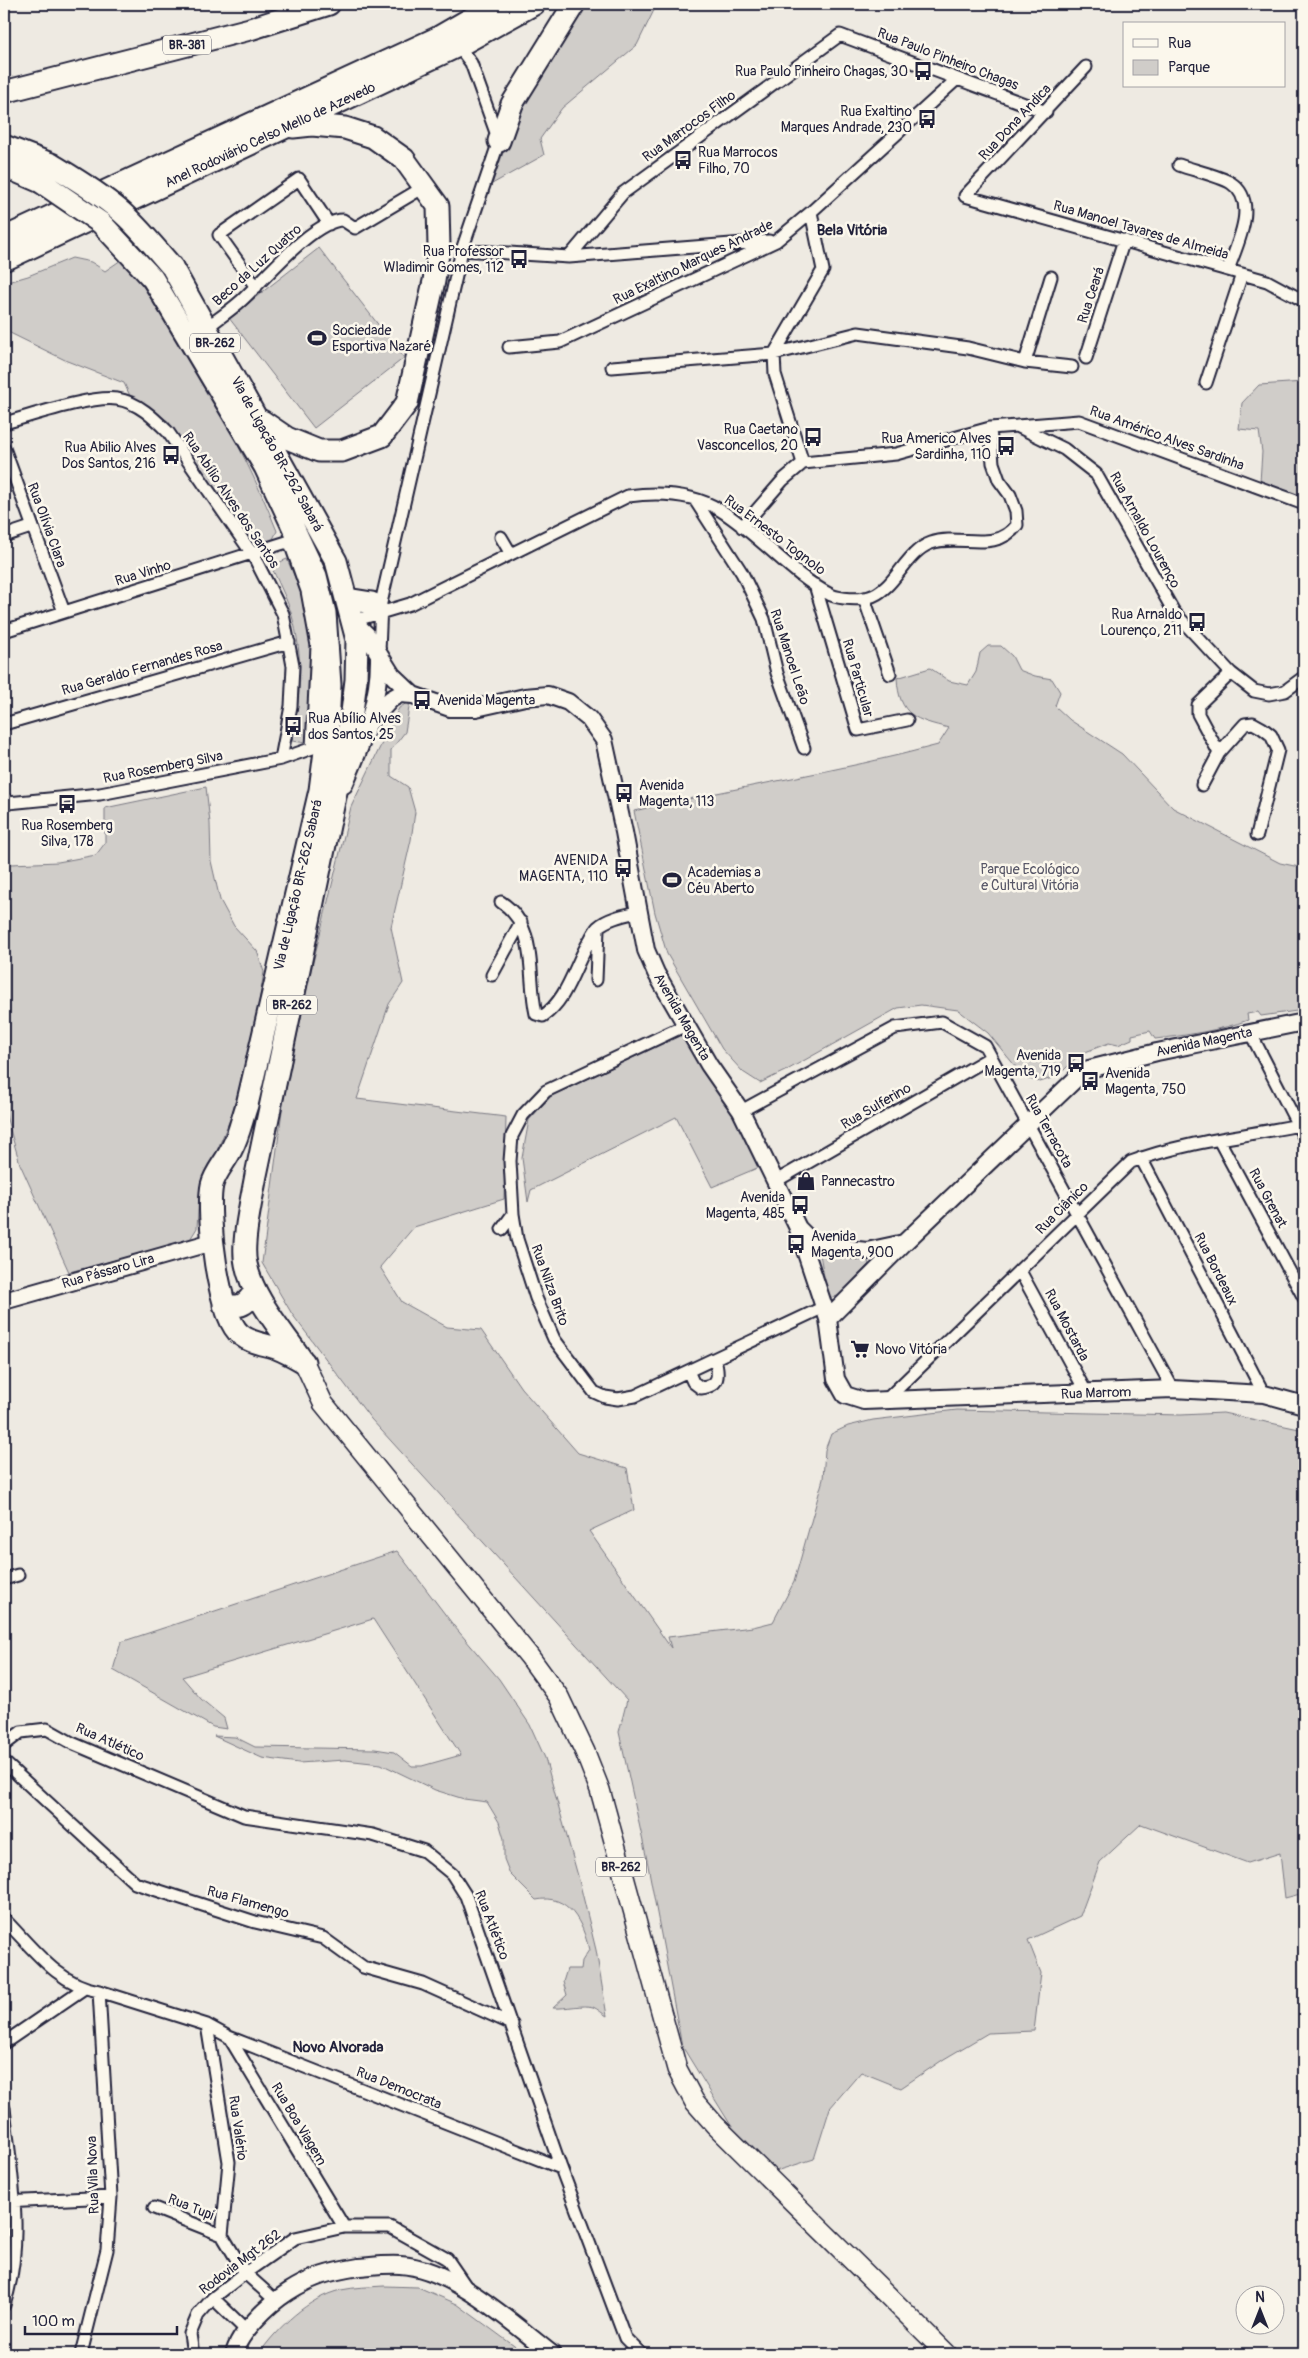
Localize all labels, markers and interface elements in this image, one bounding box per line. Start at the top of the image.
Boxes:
legend [1123,22,1286,88]
street label: Rua Paulo Pinheiro Chagas [875,24,1022,94]
text: Rua [1168,34,1191,53]
road number: BR-381 [163,36,211,54]
text: Parque [1168,58,1211,77]
bus stop icon: Rua Paulo Pinheiro Chagas, 30 [912,60,934,82]
place label: Rua Paulo Pinheiro Chagas, 30 [735,63,908,80]
street label: Anel Rodoviário Celso Mello de Azevedo [162,78,379,191]
street label: Rua Dona Andica [975,80,1055,164]
street label: Rua Marrocos Filho [639,86,739,165]
place label: Rua Exaltino Marques Andrade, 230 [781,103,912,136]
bus stop icon: Rua Exaltino Marques Andrade, 230 [916,108,938,130]
place label: Rua Marrocos Filho, 70 [698,144,778,177]
bus stop icon: Rua Marrocos Filho, 70 [672,149,694,171]
street label: Rua Manoel Tavares de Almeida [1051,197,1231,263]
street label: Rua Exaltino Marques Andrade [610,216,776,308]
street label: Beco da Luz Quatro [209,220,305,309]
district label: Bela Vitória [817,221,887,240]
place label: Rua Professor Wladimir Gomes, 112 [384,243,504,276]
bus stop icon: Rua Professor Wladimir Gomes, 112 [508,248,530,270]
street label: Rua Ceará [1074,265,1108,325]
place label: Sociedade Esportiva Nazaré [332,322,431,355]
sports icon: Sociedade Esportiva Nazaré [306,327,328,349]
road number: BR-262 [190,333,240,352]
street label: Via de Ligação BR-262 Sabará [227,373,327,535]
street label: Rua Américo Alves Sardinha [1087,402,1247,474]
place label: Rua Caetano Vasconcellos, 20 [697,421,798,454]
bus stop icon: Rua Caetano Vasconcellos, 20 [802,426,824,448]
street label: Rua Abílio Alves dos Santos [179,429,283,572]
place label: Rua Americo Alves Sardinha, 110 [881,430,992,463]
bus stop icon: Rua Americo Alves Sardinha, 110 [995,435,1017,457]
place label: Rua Abilio Alves Dos Santos, 216 [62,439,157,472]
bus stop icon: Rua Abilio Alves Dos Santos, 216 [160,444,182,466]
street label: Rua Arnaldo Lourenço [1106,469,1184,591]
street label: Rua Olívia Clara [24,480,70,570]
street label: Rua Ernesto Tognolo [721,491,829,579]
street label: Rua Vinho [113,556,173,590]
place label: Rua Arnaldo Lourenço, 211 [1100,606,1182,639]
street label: Rua Manoel Leão [767,607,814,707]
bus stop icon: Rua Arnaldo Lourenço, 211 [1186,611,1208,633]
street label: Rua Geraldo Fernandes Rosa [60,637,224,699]
street label: Rua Particular [839,637,877,719]
bus stop icon: Avenida Magenta [411,689,433,711]
place label: Avenida Magenta [437,692,535,709]
place label: Rua Abílio Alves dos Santos, 25 [308,710,402,743]
bus stop icon: Rua Abílio Alves dos Santos, 25 [282,715,304,737]
street label: Rua Rosemberg Silva [102,747,224,787]
place label: Avenida Magenta, 113 [639,777,714,810]
bus stop icon: Avenida Magenta, 113 [613,782,635,804]
bus stop icon: Rua Rosemberg Silva, 178 [56,793,78,815]
street label: Via de Ligação BR-262 Sabará [270,798,326,972]
place label: Rua Rosemberg Silva, 178 [21,817,113,850]
place label: AVENIDA MAGENTA, 110 [519,852,608,885]
bus stop icon: AVENIDA MAGENTA, 110 [612,857,634,879]
park label: Parque Ecológico e Cultural Vitória [980,861,1080,894]
place label: Academias a Céu Aberto [687,864,761,897]
sports icon: Academias a Céu Aberto [661,869,683,891]
street label: Avenida Magenta [650,970,714,1064]
road number: BR-262 [267,996,317,1014]
street label: Avenida Magenta [1154,1023,1254,1061]
place label: Avenida Magenta, 719 [984,1047,1061,1080]
bus stop icon: Avenida Magenta, 719 [1065,1052,1087,1074]
place label: Avenida Magenta, 750 [1105,1065,1186,1098]
bus stop icon: Avenida Magenta, 750 [1079,1070,1101,1092]
street label: Rua Sulferino [838,1079,914,1133]
street label: Rua Terracota [1022,1091,1076,1171]
street label: Rua Grenat [1245,1165,1291,1231]
shop icon: Pannecastro [795,1170,817,1192]
place label: Pannecastro [821,1173,895,1190]
street label: Rua Ciânico [1032,1178,1092,1238]
place label: Avenida Magenta, 485 [706,1189,785,1222]
bus stop icon: Avenida Magenta, 485 [789,1194,811,1216]
place label: Avenida Magenta, 900 [811,1228,894,1261]
street label: Rua Bordeaux [1190,1230,1242,1308]
bus stop icon: Avenida Magenta, 900 [785,1233,807,1255]
street label: Rua Nilza Brito [527,1242,573,1328]
street label: Rua Pássaro Lira [60,1250,156,1292]
street label: Rua Mostarda [1041,1286,1093,1364]
supermarket icon: Novo Vitória [849,1338,871,1360]
place label: Novo Vitória [875,1341,947,1358]
street label: Rua Marrom [1060,1383,1132,1403]
street label: Rua Atlético [73,1719,147,1765]
road number: BR-262 [596,1858,646,1876]
street label: Rua Flamengo [205,1882,291,1922]
street label: Rua Atlético [471,1888,513,1963]
district label: Novo Alvorada [292,2038,384,2057]
street label: Rua Democrata [354,2063,444,2113]
street label: Rua Boa Viagem [268,2080,330,2168]
street label: Rua Valério [225,2094,251,2162]
street label: Rua Vila Nova [83,2136,103,2214]
street label: Rua Tupi [165,2190,217,2224]
street label: Rodovia Mgt 262 [196,2226,284,2298]
north arrow [1236,2286,1286,2336]
text: N [1255,2289,1265,2306]
scale bar [25,2303,178,2335]
text: 100 m [32,2312,75,2331]

